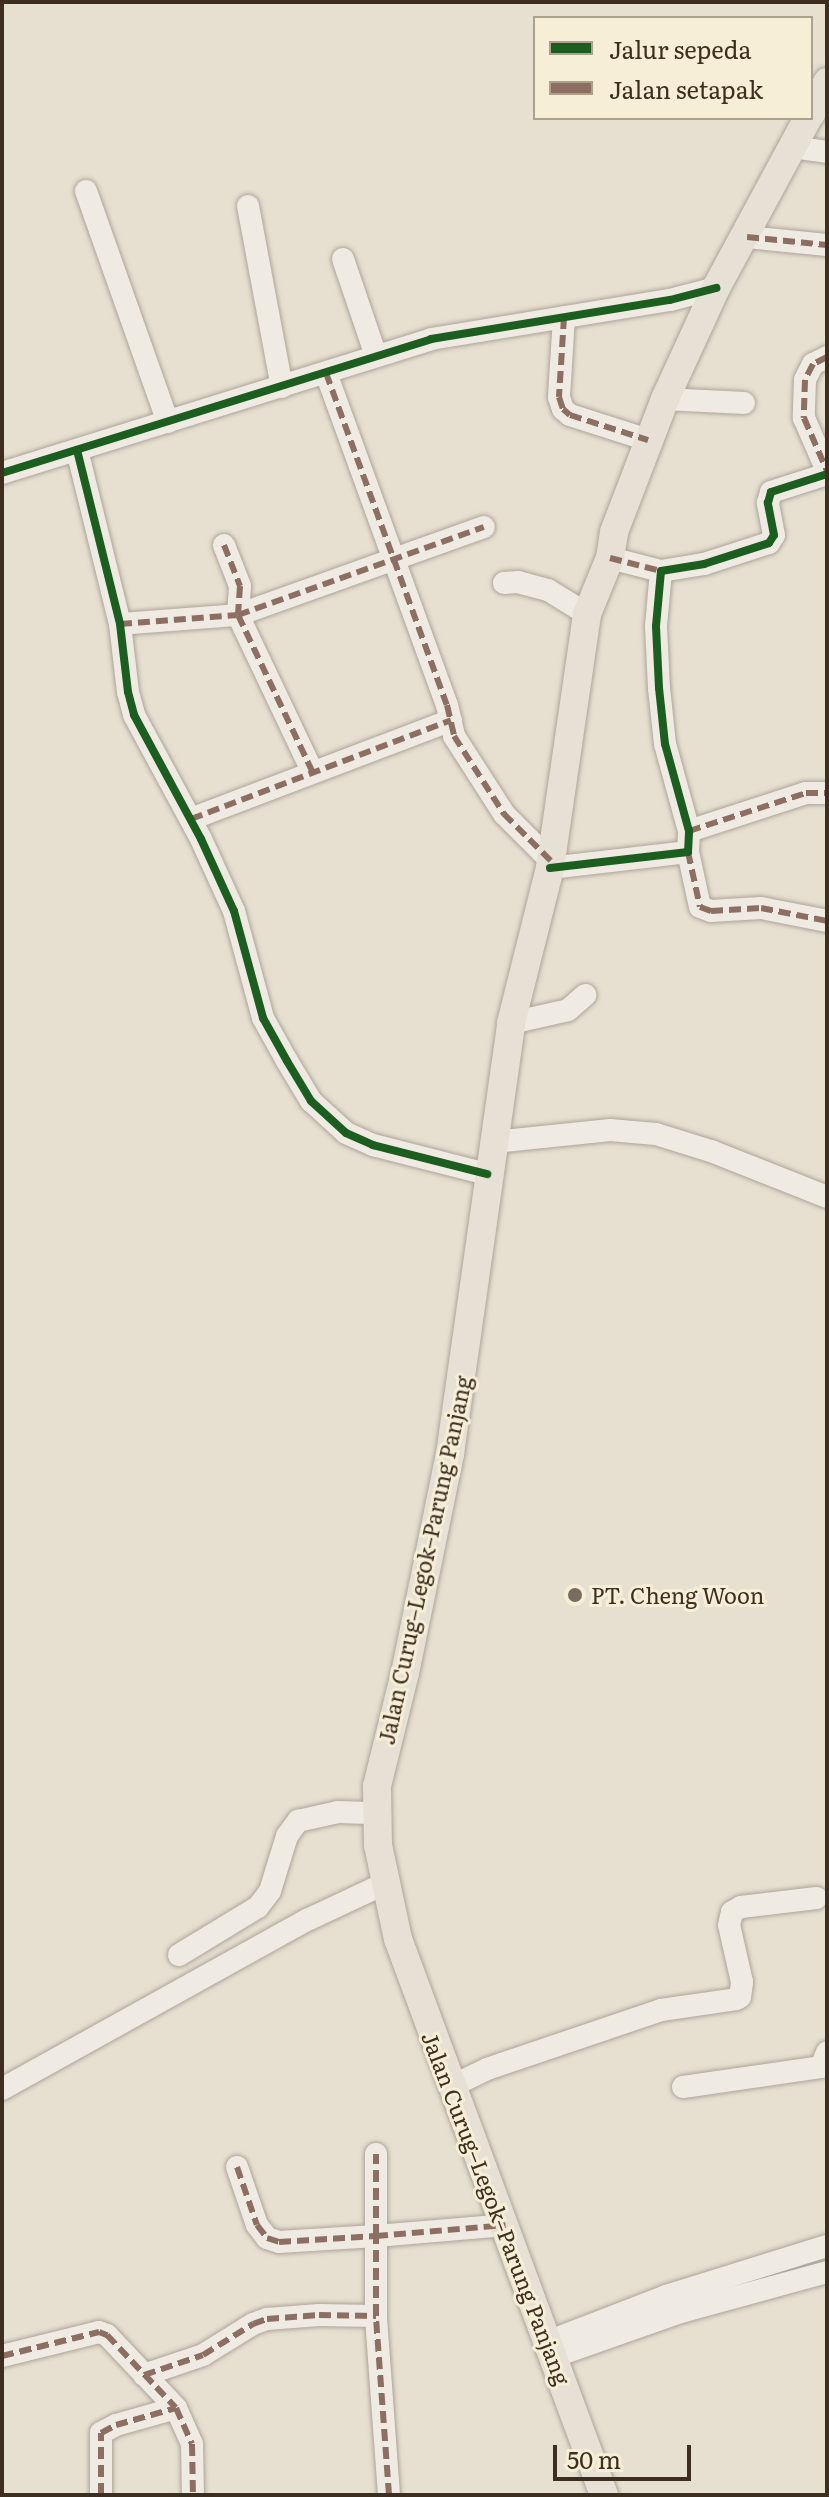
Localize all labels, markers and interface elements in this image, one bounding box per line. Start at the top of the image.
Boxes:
legend [533,16,813,120]
text: Jalur sepeda [609,31,751,66]
text: Jalan setapak [609,71,763,106]
street label: Jalan Curug–Legok–Parung Panjang [372,1373,476,1747]
place label: PT. Cheng Woon [591,1582,764,1608]
marker: PT. Cheng Woon [566,1586,584,1604]
street label: Jalan Curug–Legok–Parung Panjang [417,2028,577,2388]
scale bar [557,2429,695,2479]
text: 50 m [567,2441,621,2476]

